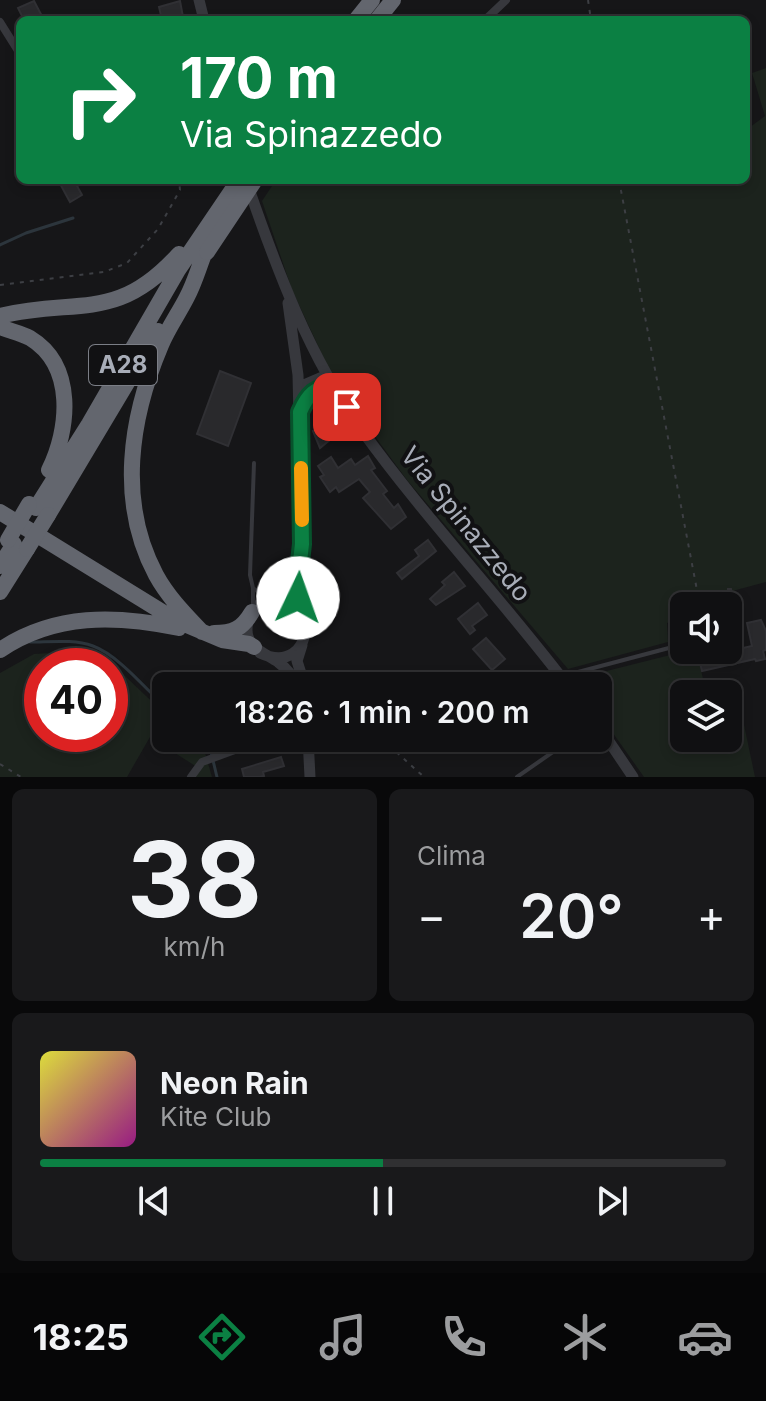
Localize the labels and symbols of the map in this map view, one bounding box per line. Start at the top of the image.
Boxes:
road number: A28 [89,345,157,385]
pin [313,373,381,441]
street label: Via Spinazzedo [395,440,538,607]
position arrow [256,556,340,640]
speed limit sign: 40 [24,648,128,752]

